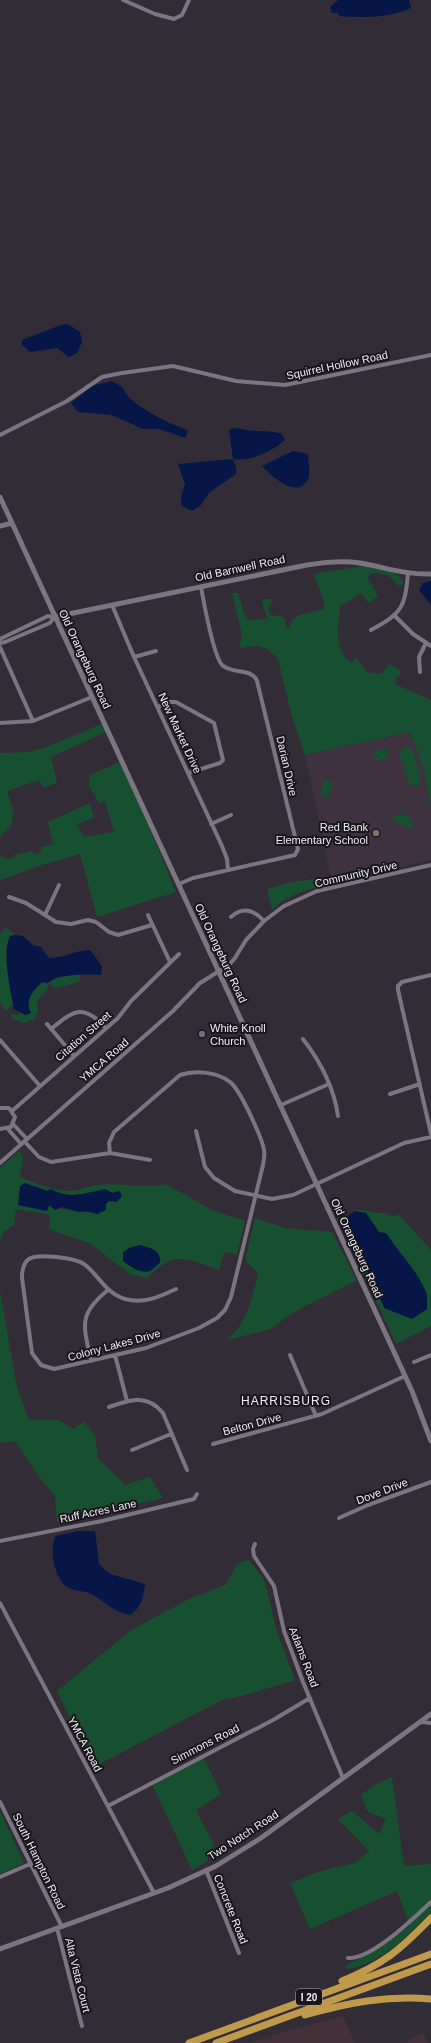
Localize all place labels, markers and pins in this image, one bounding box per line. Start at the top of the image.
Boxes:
place label: Red Bank Elementary School [276,821,368,846]
marker: Red Bank Elementary School [371,828,381,838]
place label: White Knoll Church [210,1022,266,1047]
marker: White Knoll Church [197,1029,207,1039]

